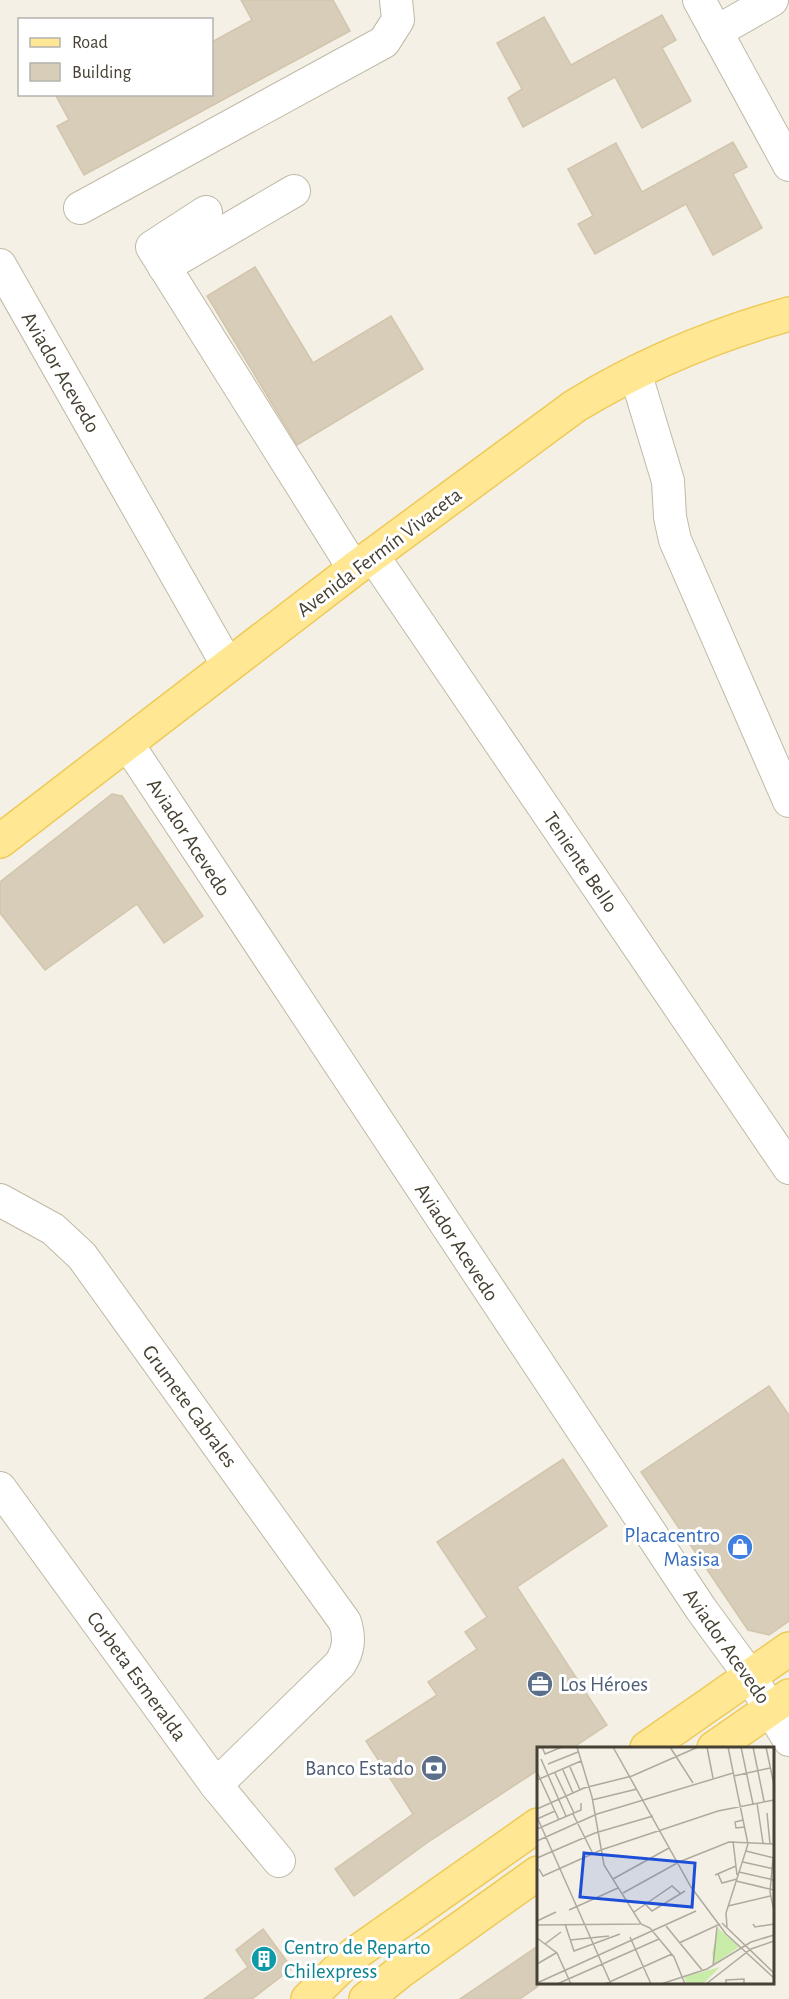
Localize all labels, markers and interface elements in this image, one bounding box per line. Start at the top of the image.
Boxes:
legend [18,18,213,96]
text: Road [72,34,108,52]
text: Building [72,64,132,82]
street label: Aviador Acevedo [18,308,104,436]
street label: Avenida Fermín Vivaceta [293,484,466,621]
street label: Aviador Acevedo [143,775,234,900]
street label: Teniente Bello [539,808,622,916]
street label: Aviador Acevedo [411,1180,502,1305]
street label: Grumete Cabrales [138,1341,241,1471]
place label: Placacentro Masisa [624,1525,720,1570]
shop icon: Placacentro Masisa [725,1532,755,1562]
street label: Aviador Acevedo [679,1585,774,1708]
street label: Corbeta Esmeralda [83,1608,191,1745]
office icon: Los Héroes [525,1669,555,1699]
place label: Los Héroes [560,1674,648,1695]
inset map [537,1747,774,1984]
bank icon: Banco Estado [419,1753,449,1783]
place label: Banco Estado [305,1758,414,1779]
place label: Centro de Reparto Chilexpress [284,1937,431,1982]
building icon: Centro de Reparto Chilexpress [249,1944,279,1974]

